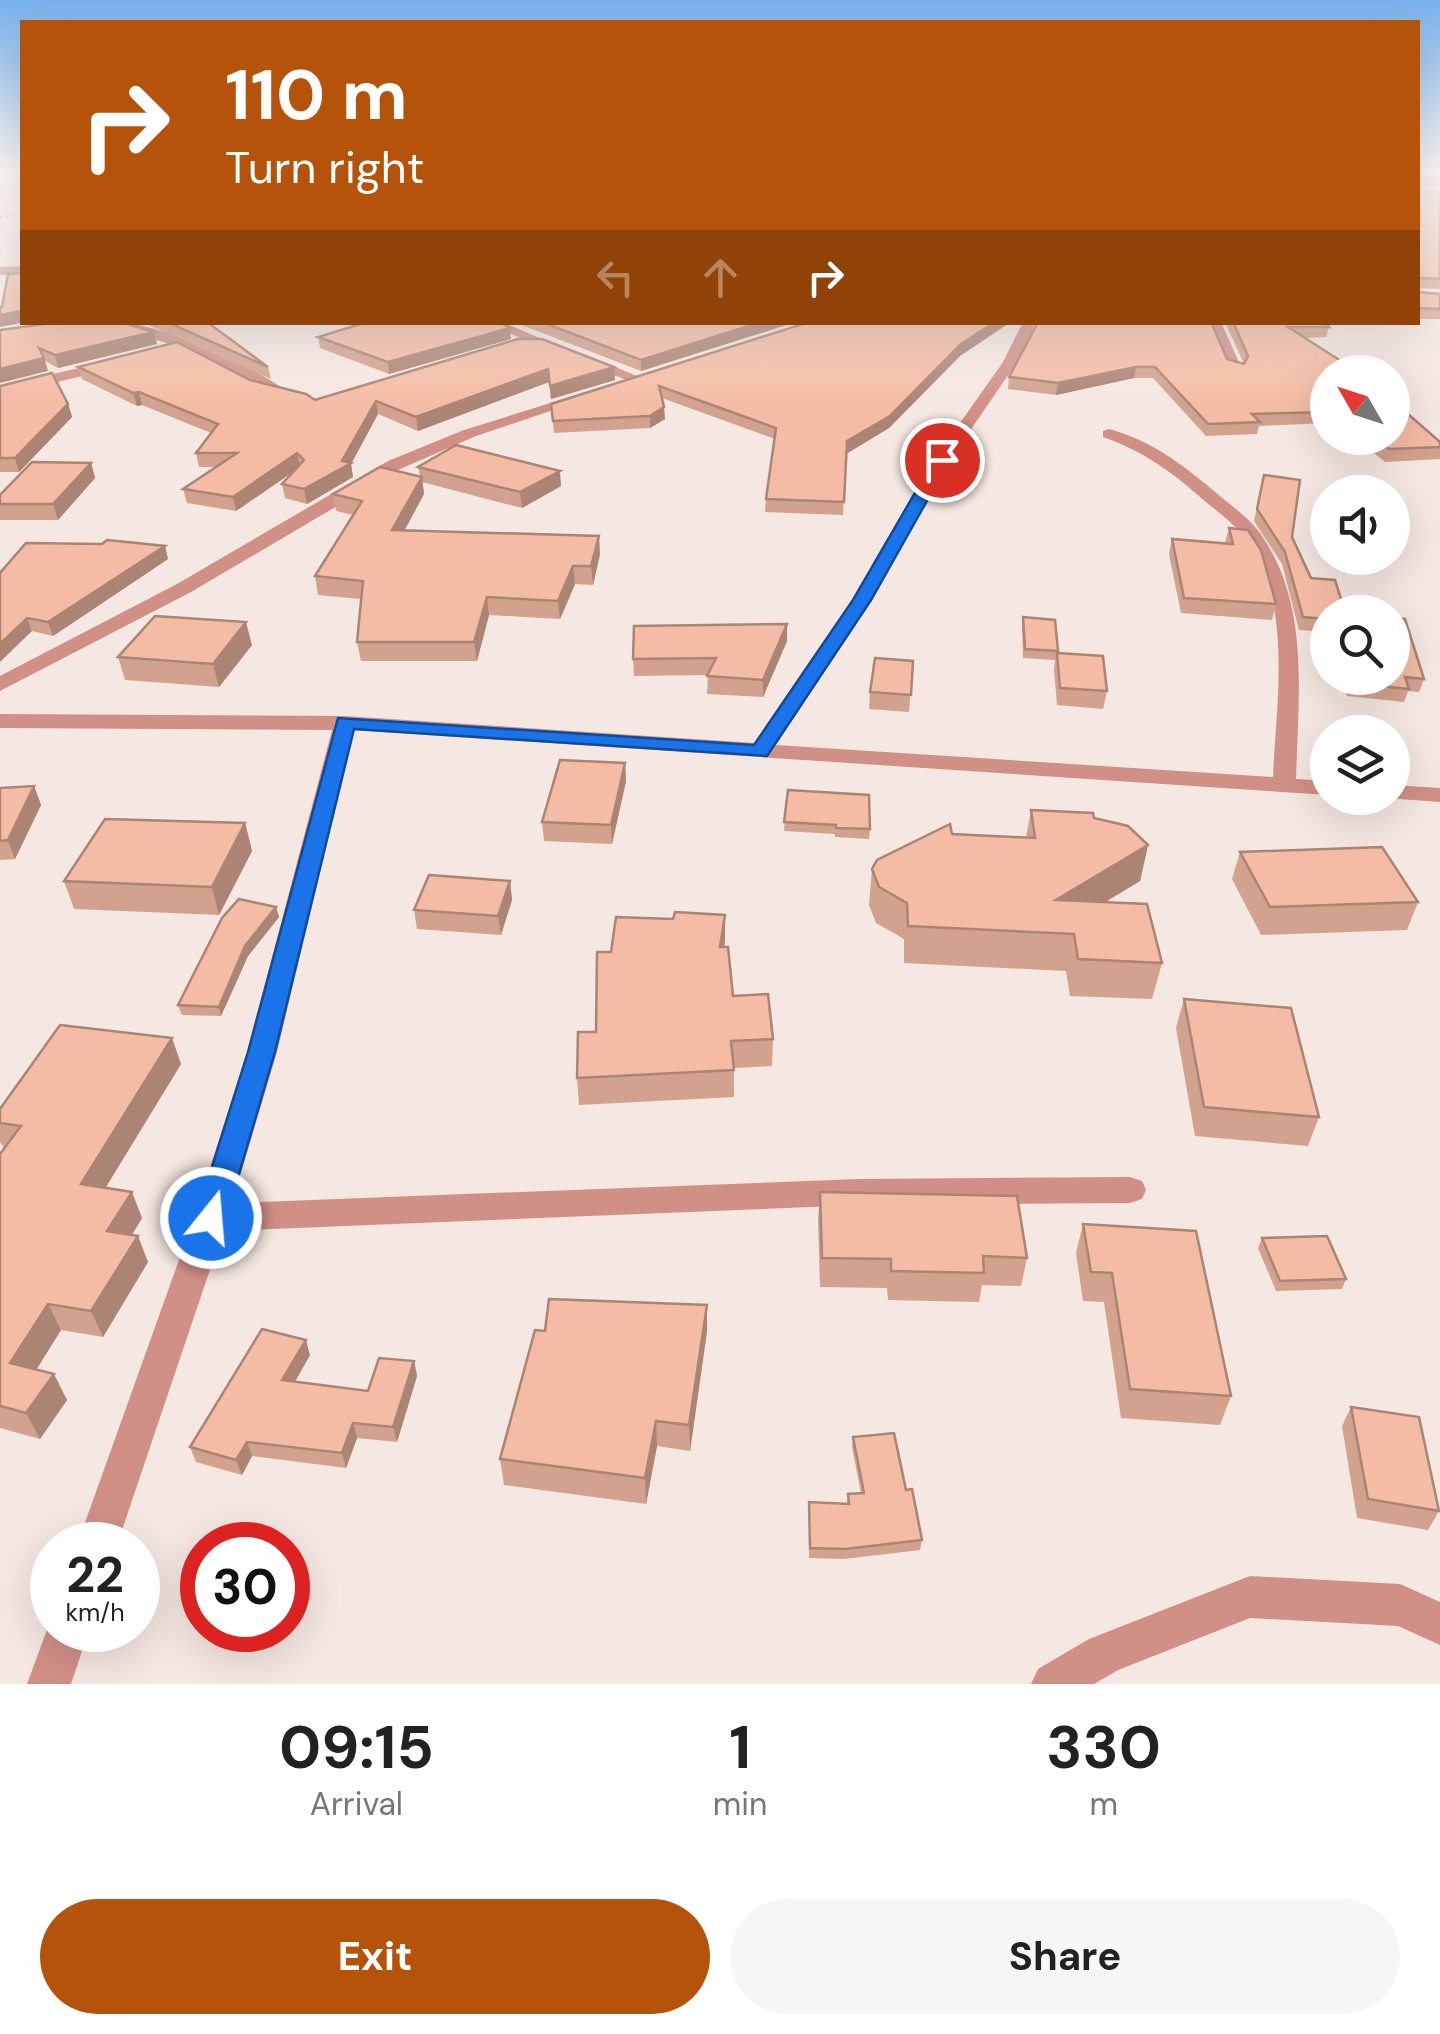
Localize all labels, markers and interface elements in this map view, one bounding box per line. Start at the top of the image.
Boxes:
text: 110 m [225,50,408,141]
icon: right [60,60,190,190]
text: Turn right [225,138,424,197]
icon: left [588,250,643,305]
icon: ahead [693,250,748,305]
icon: right [798,250,853,305]
north arrow [1310,355,1410,455]
map controls [1310,355,1410,815]
pin [900,418,985,503]
icon: arrive [915,433,970,488]
button: sound [1310,475,1410,575]
button: search [1310,595,1410,695]
button: layers [1310,715,1410,815]
position arrow [159,1166,263,1270]
speed limit sign: 30 [180,1522,310,1652]
text: 22 [66,1542,124,1608]
text: km/h [65,1596,125,1629]
text: 09:15 [279,1708,434,1787]
text: 1 [729,1708,751,1787]
text: 330 [1046,1708,1161,1787]
text: Arrival [310,1783,403,1825]
text: min [713,1783,767,1825]
text: m [1089,1783,1118,1825]
button: Exit [40,1899,710,2014]
button: Share [730,1899,1400,2014]

